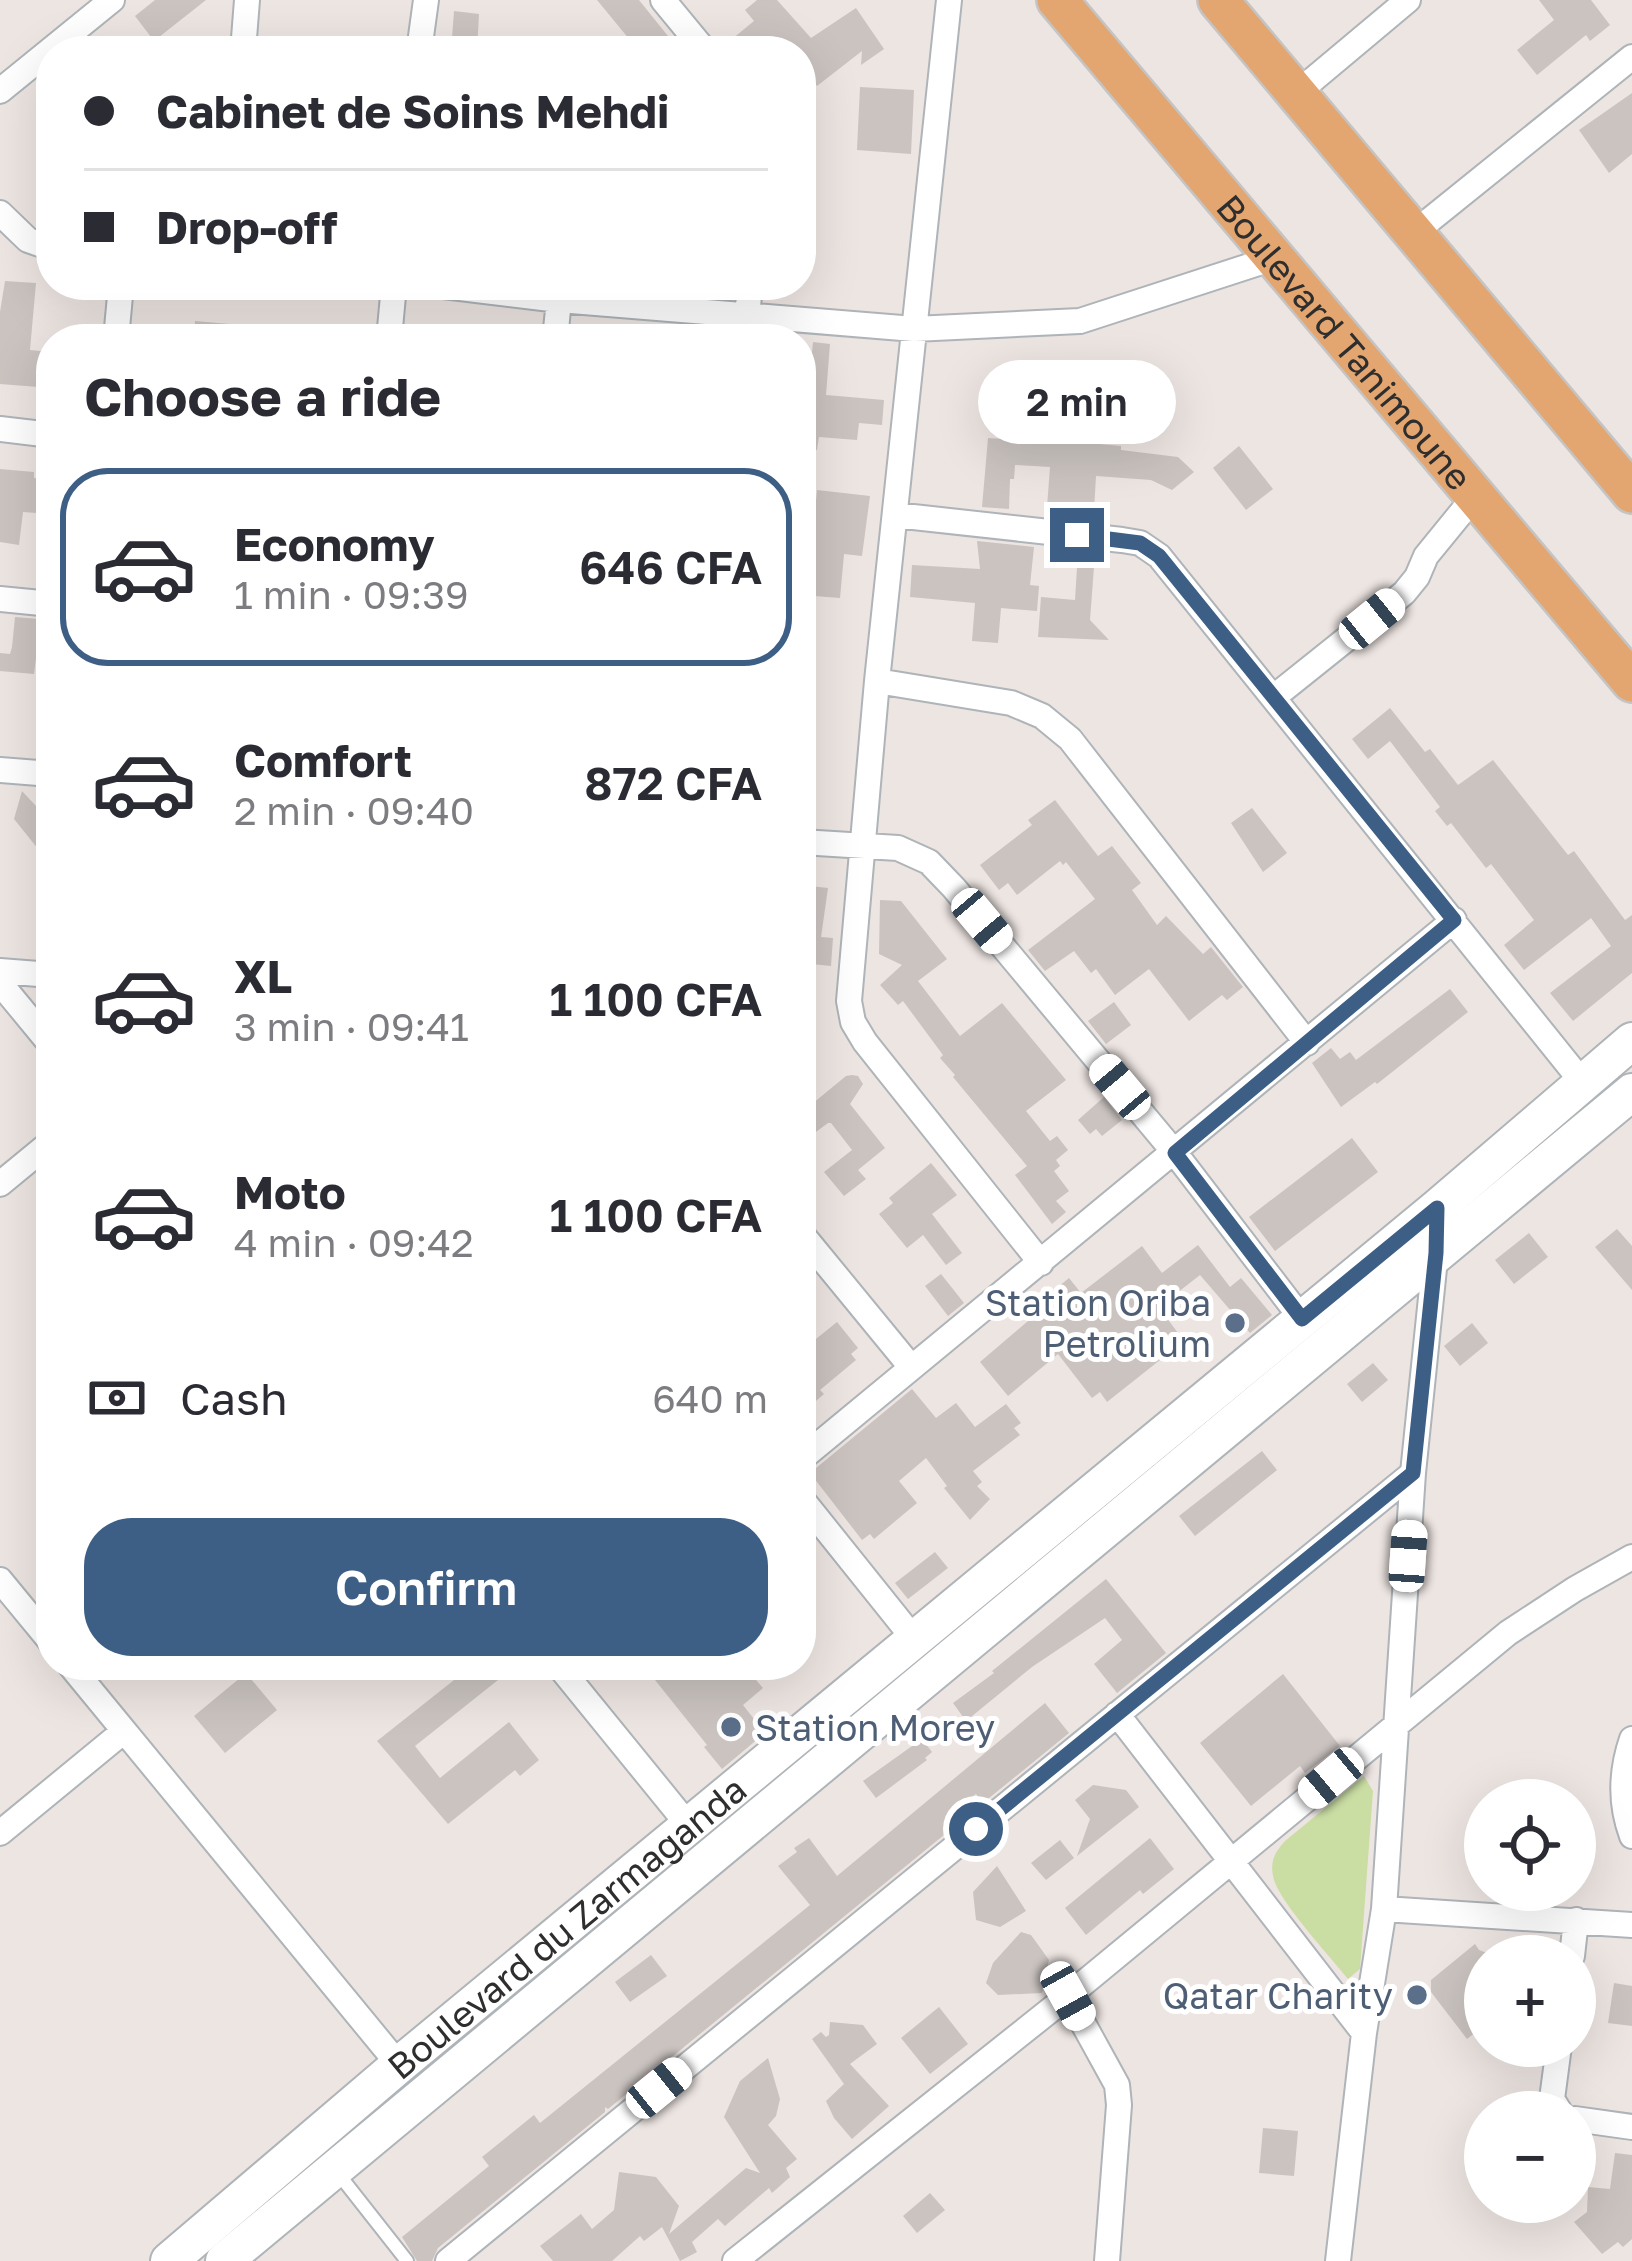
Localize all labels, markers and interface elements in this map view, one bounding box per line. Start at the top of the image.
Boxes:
text: Cabinet de Soins Mehdi [156,84,669,138]
street label: Boulevard Tanimoune [1209,185,1482,498]
text: Drop-off [156,200,337,254]
callout: 2 min [978,361,1176,445]
text: Choose a ride [84,363,441,428]
text: 2 min [1026,378,1128,425]
route end [1050,508,1104,562]
icon: car [90,513,198,621]
text: Economy [234,517,435,571]
text: 646 CFA [579,540,762,594]
text: 1 min · 09:39 [234,571,469,618]
car [1333,582,1411,656]
icon: car [90,729,198,837]
text: Comfort [234,733,412,787]
text: 872 CFA [584,756,762,810]
text: 2 min · 09:40 [234,787,474,834]
car [945,882,1019,960]
icon: car [90,945,198,1053]
text: XL [234,949,292,1003]
text: 1 100 CFA [550,972,762,1026]
text: 3 min · 09:41 [234,1003,469,1050]
car [1083,1048,1157,1126]
icon: car [90,1161,198,1269]
text: Moto [234,1165,346,1219]
text: 1 100 CFA [550,1188,762,1242]
text: 4 min · 09:42 [234,1219,474,1266]
place label: Station Oriba Petrolium [985,1281,1211,1365]
marker: Station Oriba Petrolium [1222,1310,1248,1336]
icon: cash [84,1365,150,1431]
text: Cash [180,1371,288,1425]
text: 640 m [652,1375,768,1422]
button: Confirm [84,1518,768,1656]
car [1388,1519,1428,1593]
place label: Station Morey [755,1706,995,1749]
marker: Station Morey [718,1714,744,1740]
car [1292,1741,1370,1815]
street label: Boulevard du Zarmaganda [378,1767,754,2087]
map controls [1464,1779,1596,2223]
button: locate [1464,1779,1596,1911]
route start [949,1802,1003,1856]
button: + [1464,1935,1596,2067]
car [1035,1956,1101,2036]
place label: Qatar Charity [1163,1974,1393,2017]
marker: Qatar Charity [1404,1982,1430,2008]
car [620,2051,698,2125]
button: − [1464,2091,1596,2223]

